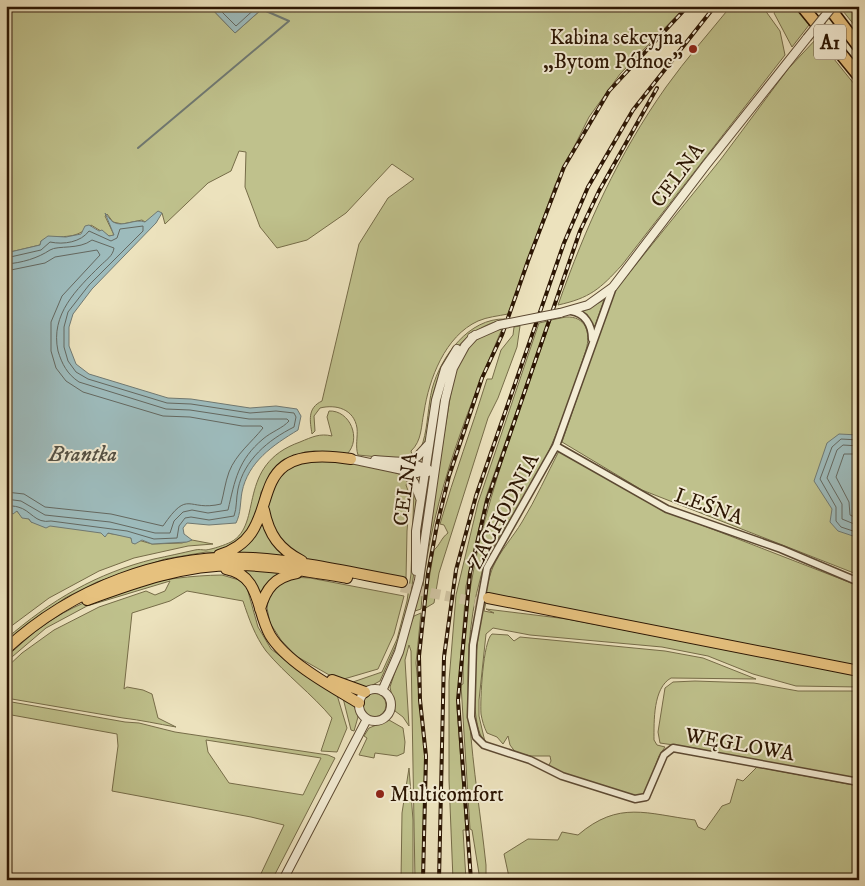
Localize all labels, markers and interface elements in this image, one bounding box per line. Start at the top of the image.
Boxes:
road number: A1 [814,24,846,60]
place label: Kabina sekcyjna „Bytom Północ” [543,25,683,75]
marker: Kabina sekcyjna „Bytom Północ” [687,43,699,55]
street label: CELNA [645,138,711,213]
water label: Brantka [48,441,117,468]
street label: ZACHODNIA [463,449,546,574]
street label: CELNA [388,450,424,528]
street label: LEŚNA [671,481,748,532]
street label: WĘGLOWA [682,722,797,767]
place label: Multicomfort [390,782,504,808]
marker: Multicomfort [374,788,386,800]

